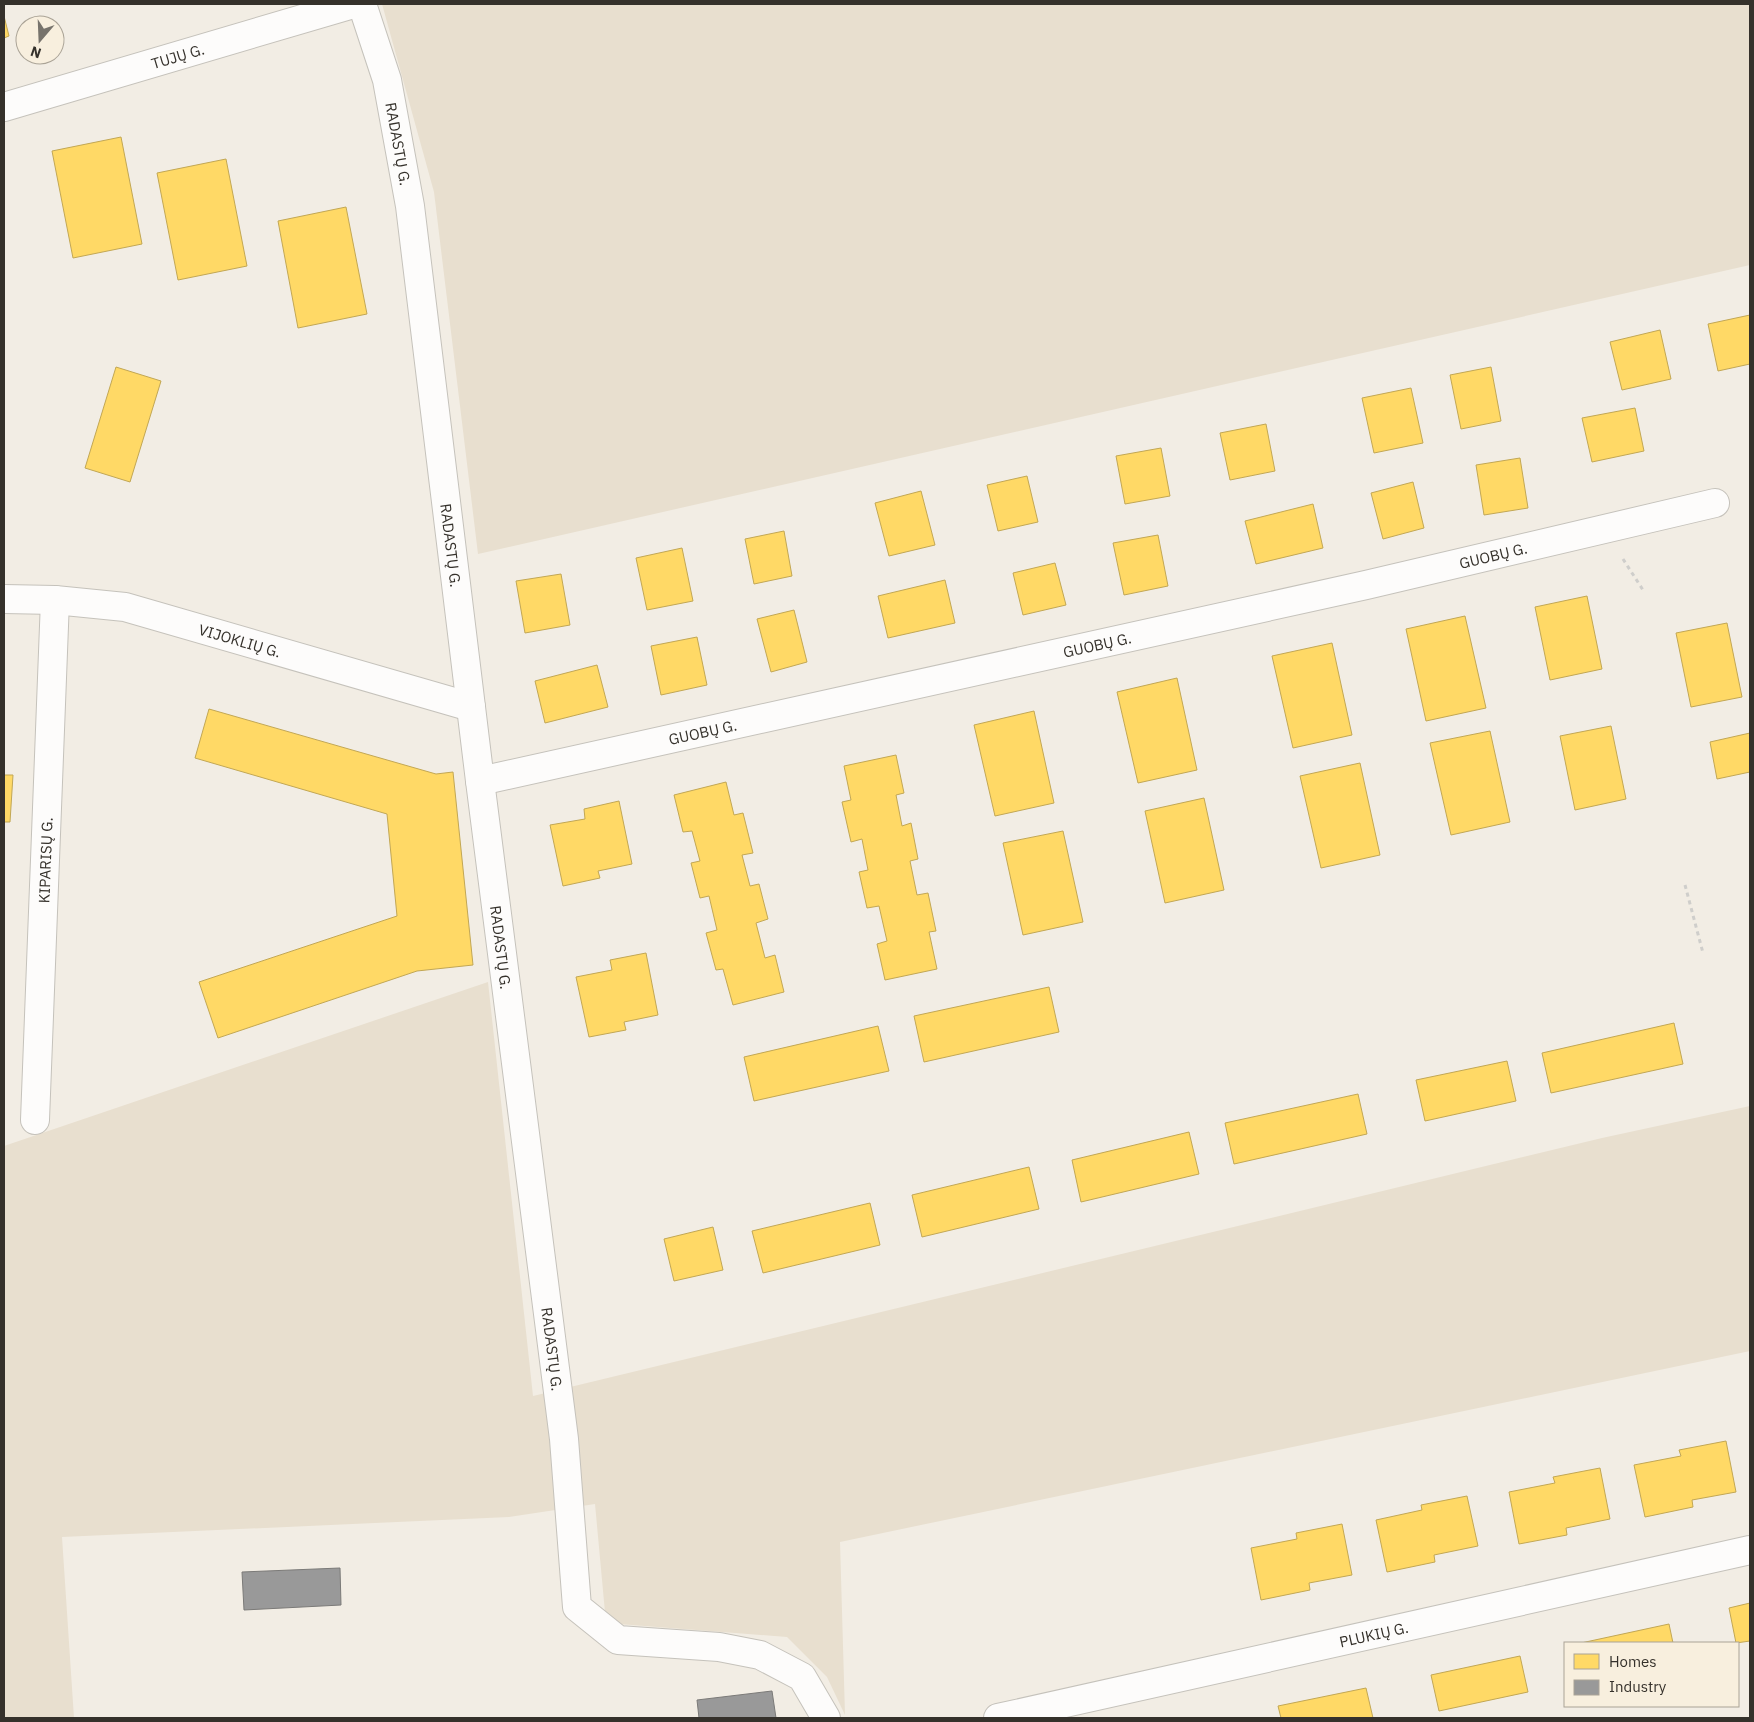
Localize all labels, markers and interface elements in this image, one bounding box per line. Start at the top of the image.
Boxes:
north arrow [15,15,65,65]
street label: TUJŲ G. [149,39,206,73]
text: N [28,42,43,62]
street label: RADASTŲ G. [382,101,416,187]
street label: RADASTŲ G. [437,503,466,588]
street label: GUOBŲ G. [1457,538,1529,572]
street label: VIJOKLIŲ G. [197,619,283,661]
street label: GUOBŲ G. [1061,628,1133,661]
street label: GUOBŲ G. [667,715,738,749]
street label: KIPARISŲ G. [34,817,56,904]
street label: RADASTŲ G. [486,904,516,990]
street label: RADASTŲ G. [538,1306,567,1392]
street label: PLUKIŲ G. [1337,1617,1410,1651]
legend [1564,1642,1739,1707]
text: Homes [1609,1652,1657,1671]
text: Industry [1609,1677,1667,1696]

